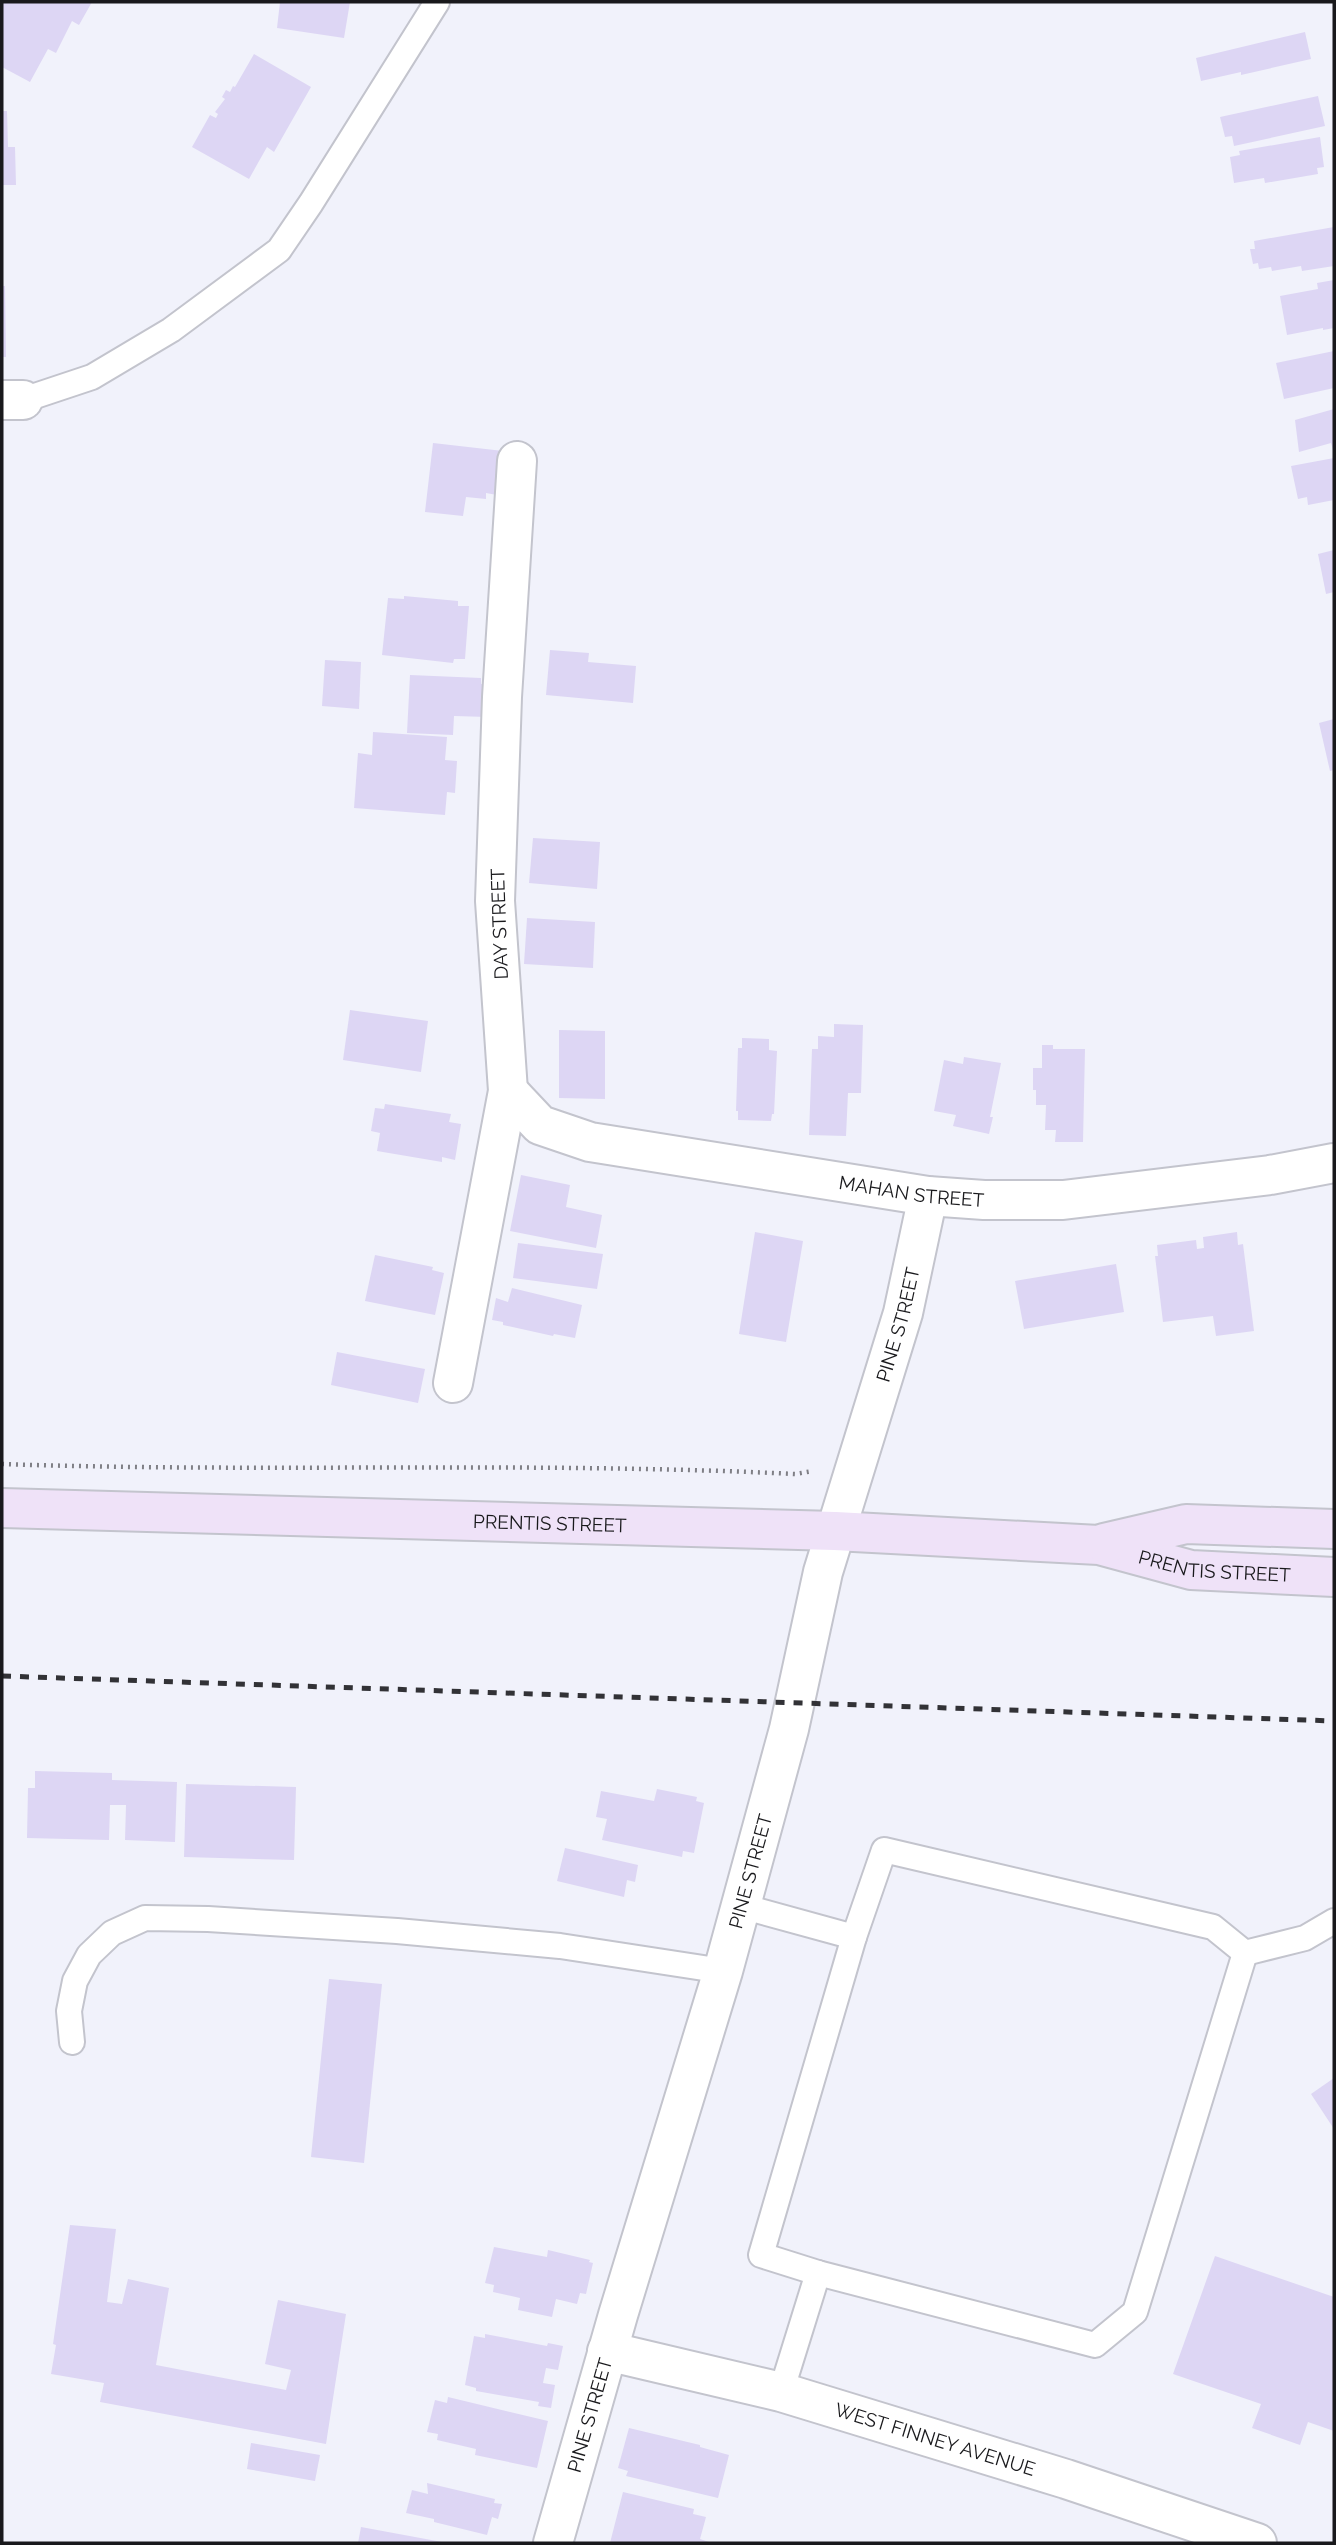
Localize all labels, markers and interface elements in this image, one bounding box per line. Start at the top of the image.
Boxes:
street label: DAY STREET [486,868,512,980]
street label: MAHAN STREET [837,1171,985,1211]
street label: PINE STREET [871,1265,924,1384]
street label: PRENTIS STREET [473,1510,627,1536]
street label: PRENTIS STREET [1136,1545,1292,1586]
street label: PINE STREET [724,1811,776,1931]
street label: PINE STREET [563,2355,616,2475]
street label: WEST FINNEY AVENUE [832,2398,1038,2480]

